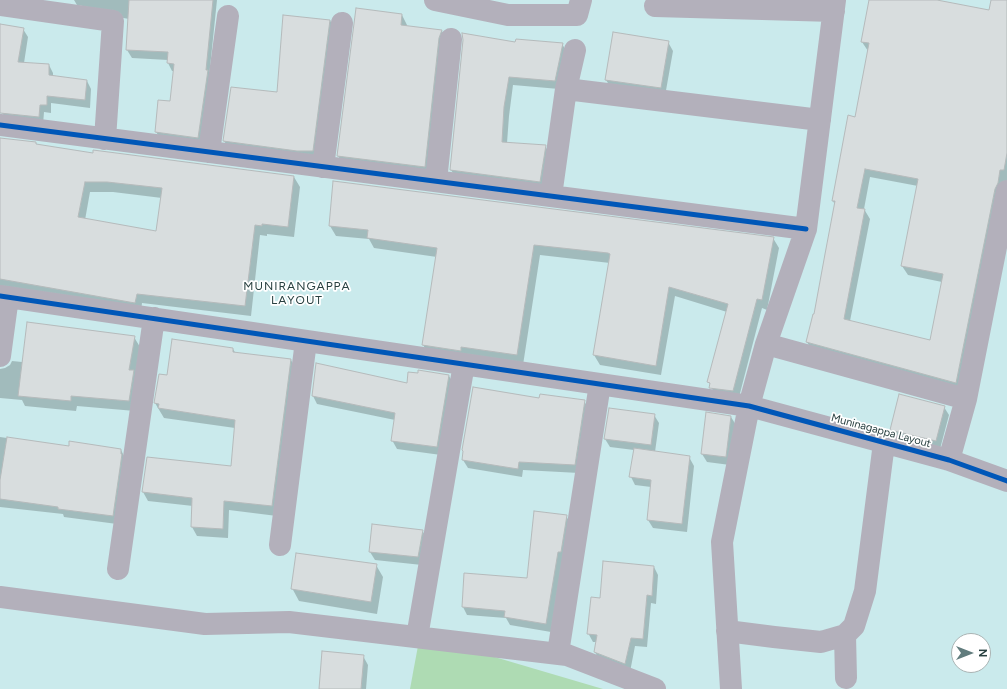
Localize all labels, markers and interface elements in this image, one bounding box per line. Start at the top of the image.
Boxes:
district label: MUNIRANGAPPA LAYOUT [243,279,351,307]
street label: Muninagappa Layout [830,411,932,451]
north arrow [951,633,991,673]
text: N [976,649,989,657]

